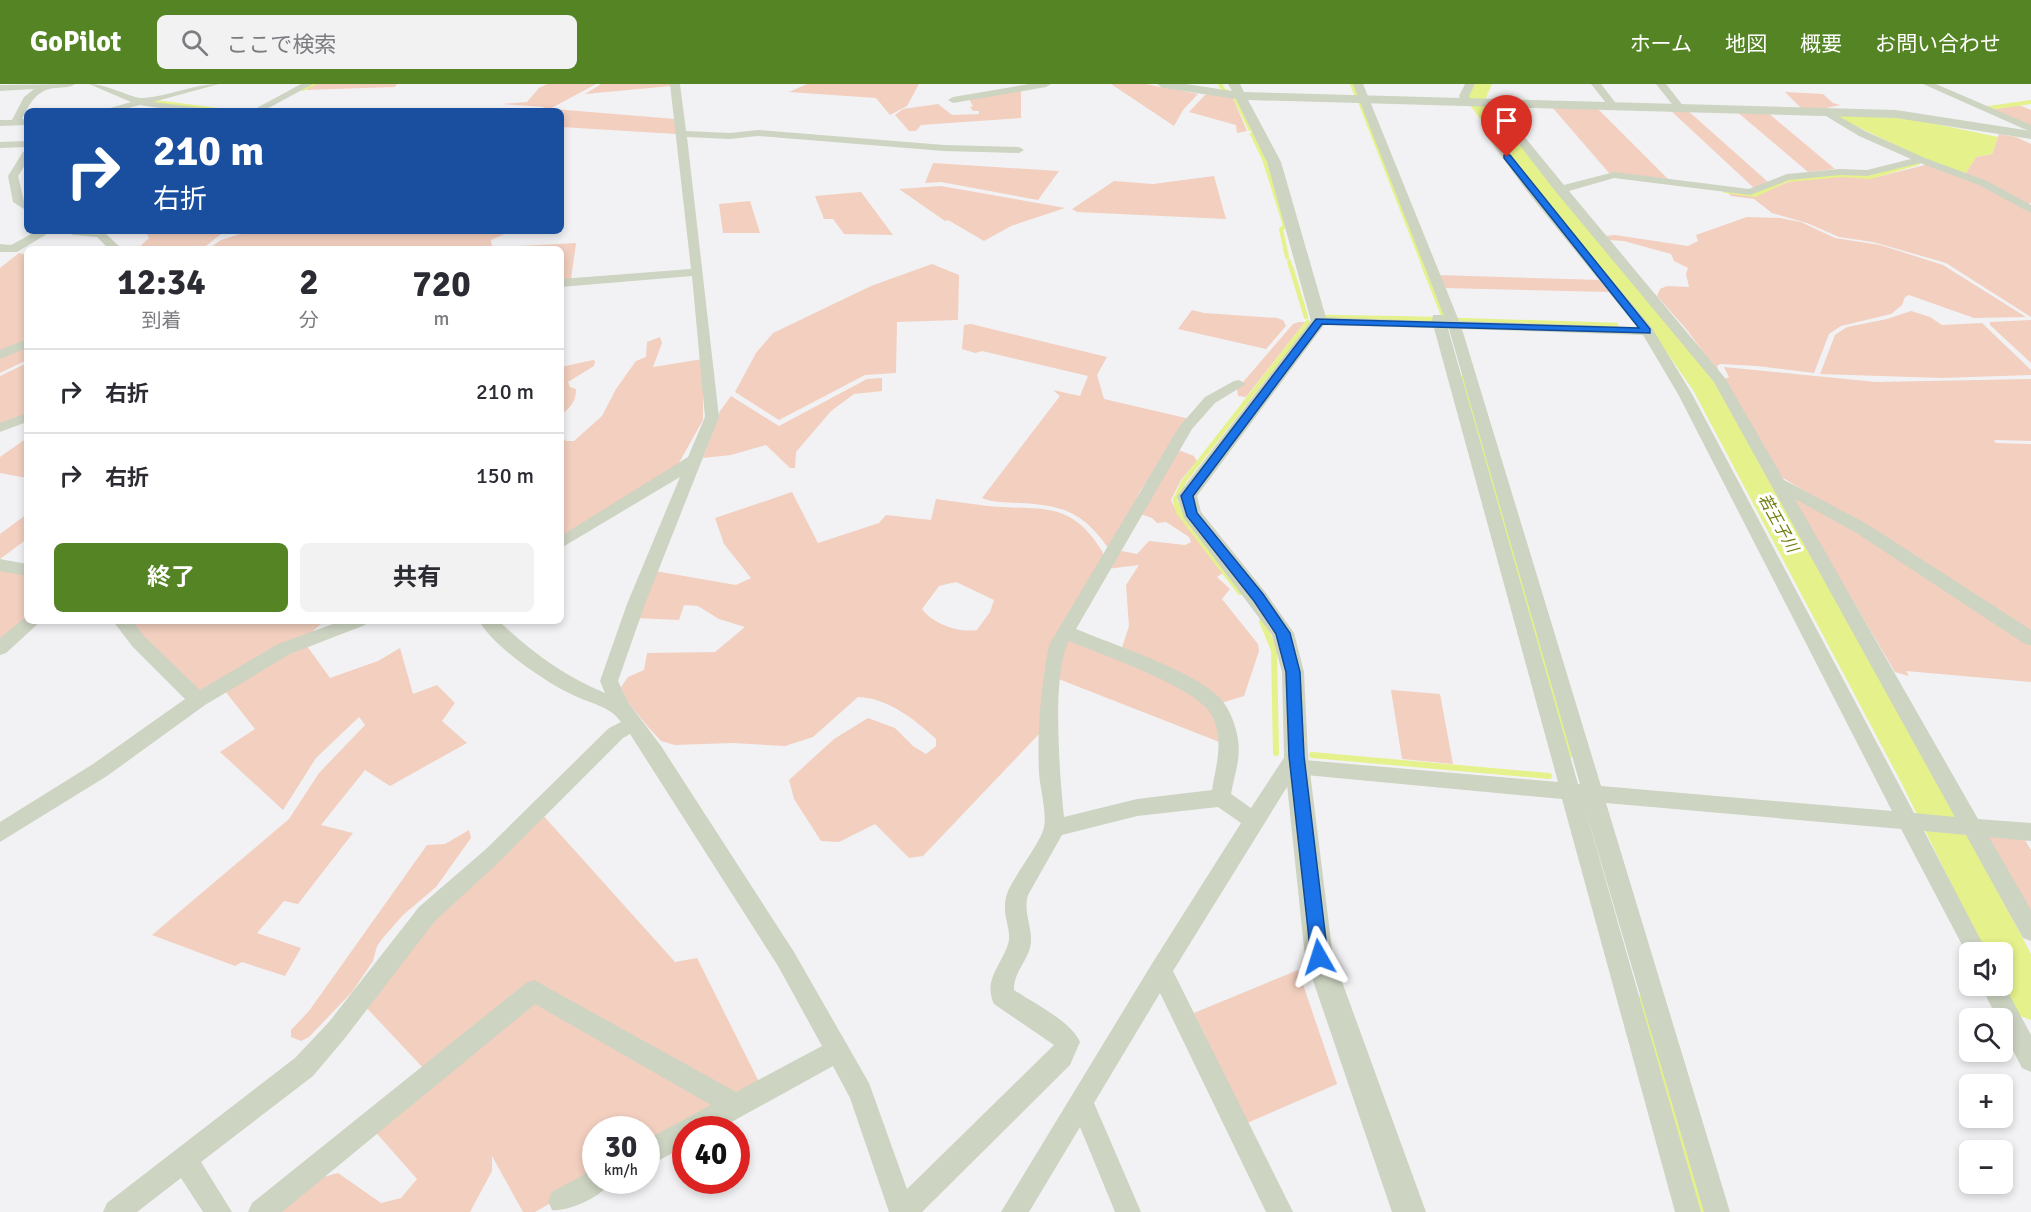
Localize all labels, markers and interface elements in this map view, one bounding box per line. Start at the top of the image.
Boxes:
search box [157,15,577,69]
text: GoPilot [30,25,121,59]
icon: search [178,26,211,59]
text: ここで検索 [226,31,336,58]
text: ホーム [1630,31,1692,57]
text: 地図 [1725,31,1767,57]
text: 概要 [1800,31,1842,57]
text: お問い合わせ [1875,31,2001,57]
pin [1481,95,1532,157]
icon: arrive [1490,104,1523,137]
text: 210 m [153,126,264,177]
icon: right [54,132,132,210]
text: 右折 [153,183,207,216]
text: 12:34 [117,260,206,305]
text: 2 [299,260,319,305]
text: 720 [412,262,471,307]
text: m [434,306,449,331]
text: 到着 [142,308,182,333]
text: 分 [299,308,319,333]
icon: right [54,375,87,408]
text: 210 m [476,378,534,405]
text: 右折 [105,380,149,407]
icon: right [54,459,87,492]
text: 150 m [476,462,534,489]
text: 右折 [105,464,149,491]
water label: 若王子川 [1754,490,1803,558]
button: 終了 [54,543,288,612]
button: 共有 [300,543,534,612]
position arrow [1287,925,1351,989]
map controls [1959,942,2013,1194]
button: sound [1959,942,2013,996]
button: search [1959,1008,2013,1062]
button: + [1959,1074,2013,1128]
speed limit sign: 40 [672,1116,750,1194]
text: 30 [605,1129,637,1166]
button: − [1959,1140,2013,1194]
text: km/h [604,1161,638,1179]

